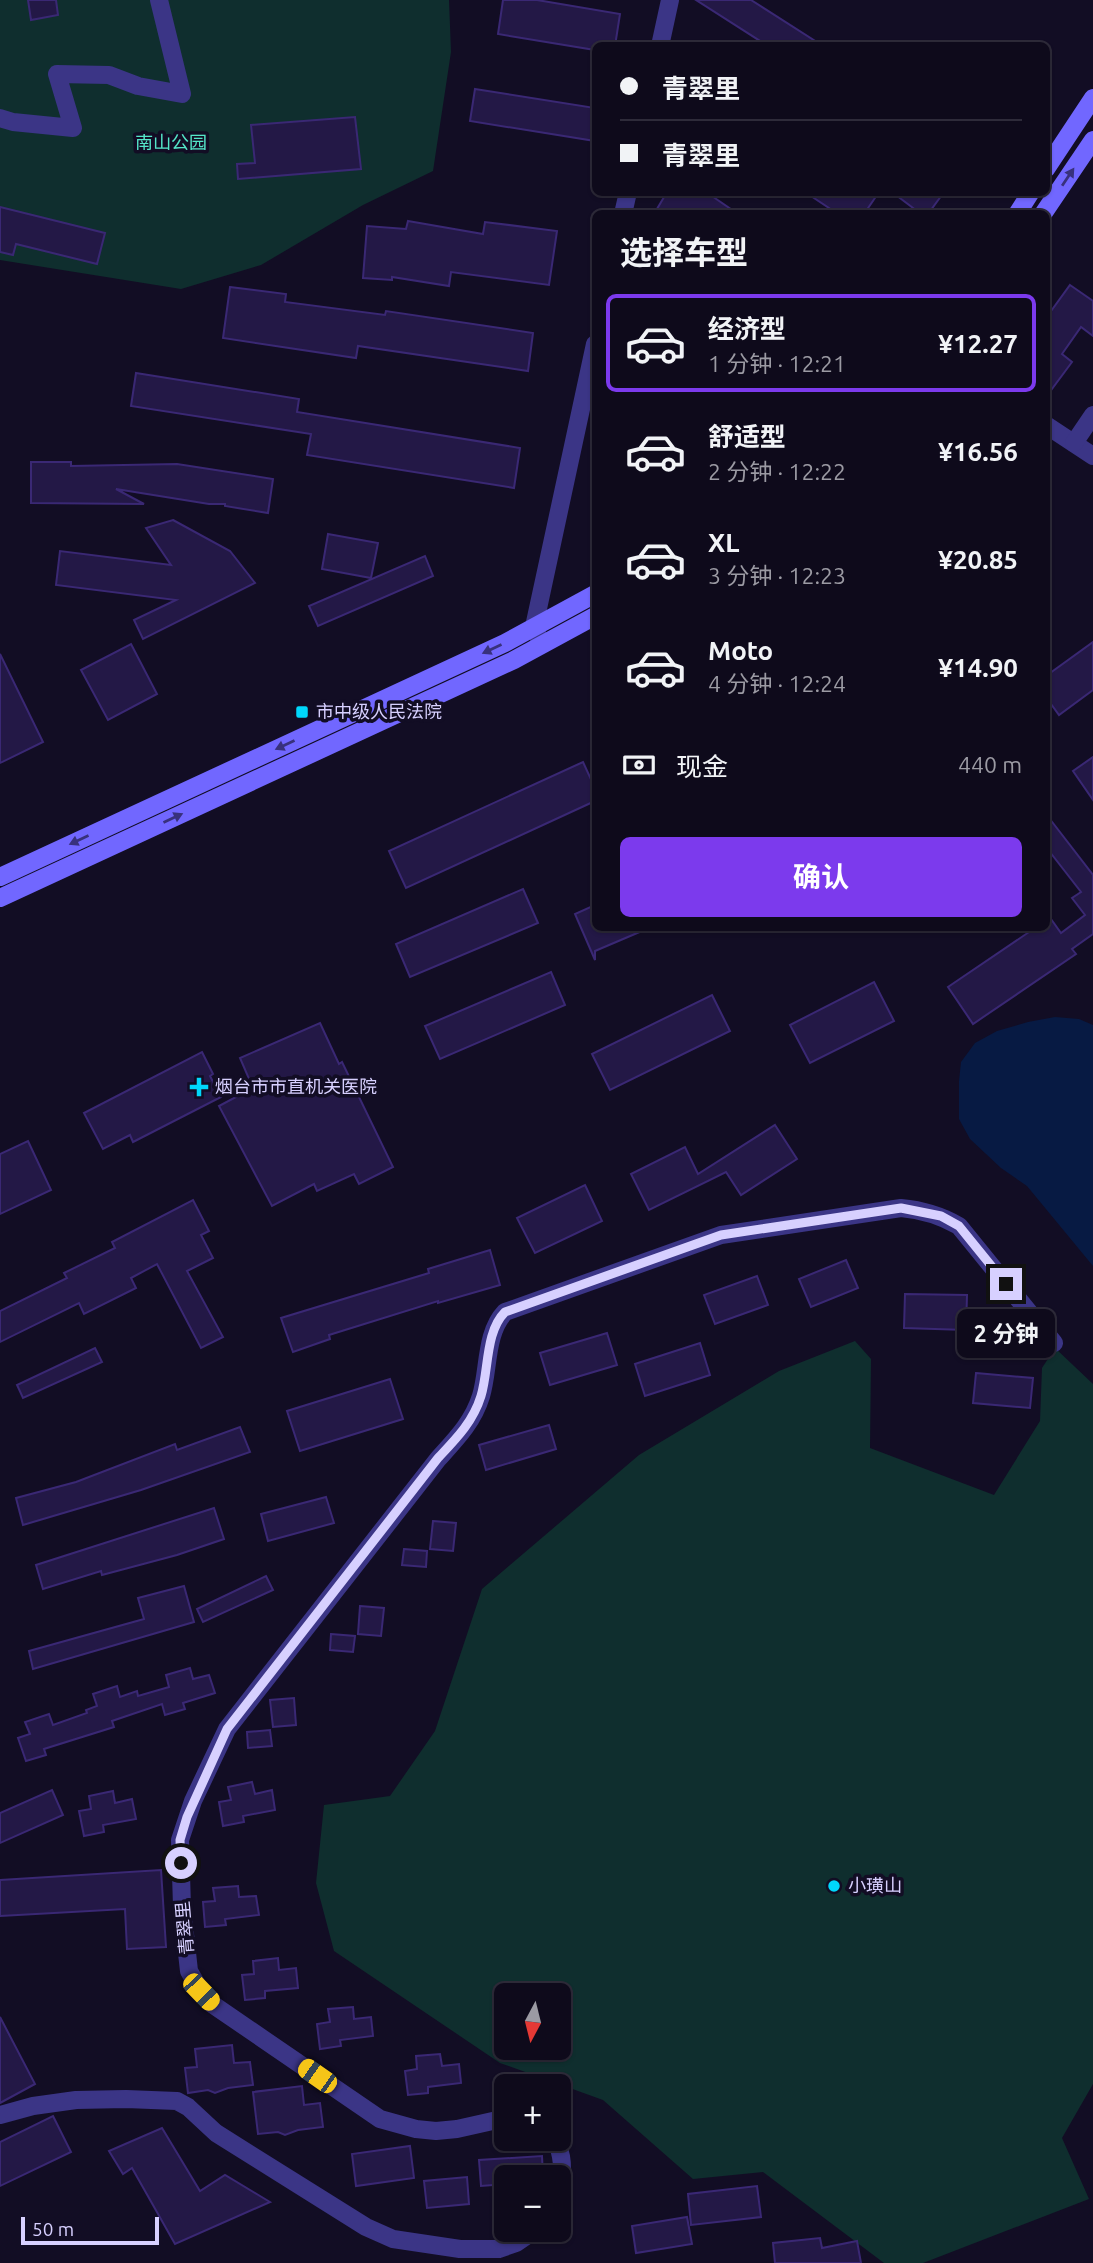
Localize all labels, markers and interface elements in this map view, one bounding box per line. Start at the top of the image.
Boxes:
text: 青翠里 [662,74,740,103]
park label: 南山公园 [135,132,207,152]
text: 青翠里 [662,141,740,170]
one-way arrow [1061,168,1075,186]
text: 选择车型 [620,234,748,270]
icon: car [624,312,687,375]
text: 经济型 [708,314,786,343]
text: ¥12.27 [938,329,1018,358]
text: 1 分钟 · 12:21 [708,351,846,376]
icon: car [624,420,687,483]
text: 舒适型 [708,422,786,451]
text: ¥16.56 [938,437,1018,466]
text: 2 分钟 · 12:22 [708,459,846,484]
icon: car [624,528,687,591]
text: XL [708,528,739,557]
text: ¥20.85 [938,545,1018,574]
text: 3 分钟 · 12:23 [708,563,846,588]
icon: car [624,636,687,699]
text: Moto [708,636,773,665]
one-way arrow [482,643,502,655]
text: ¥14.90 [938,653,1018,682]
text: 4 分钟 · 12:24 [708,671,846,696]
place label: 市中级人民法院 [316,701,442,721]
marker: 市中级人民法院 [294,704,310,720]
one-way arrow [275,739,295,751]
icon: cash [620,746,658,784]
text: 现金 [676,752,728,781]
text: 440 m [958,752,1022,777]
one-way arrow [163,812,183,824]
one-way arrow [69,835,89,846]
button: 确认 [620,837,1022,917]
place label: 烟台市市直机关医院 [215,1076,377,1096]
marker: 烟台市市直机关医院 [189,1077,209,1097]
route end [990,1268,1022,1300]
callout: 2 分钟 [957,1308,1055,1358]
text: 2 分钟 [974,1321,1038,1346]
route start [165,1847,197,1879]
place label: 小璜山 [848,1875,902,1895]
marker: 小璜山 [826,1878,842,1894]
street label: 青翠里 [172,1900,196,1956]
car [179,1970,224,2014]
north arrow [494,1983,570,2060]
map controls [494,1983,571,2242]
car [294,2055,341,2097]
button: + [494,2074,571,2151]
button: − [494,2165,571,2242]
scale bar [21,2214,159,2246]
text: 50 m [32,2218,74,2240]

